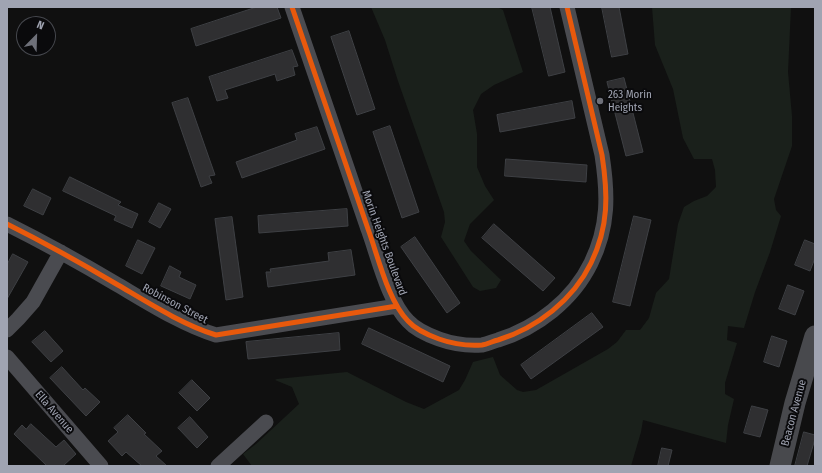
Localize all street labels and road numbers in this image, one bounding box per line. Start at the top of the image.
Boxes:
street label: Morin Heights Boulevard [359,189,409,297]
street label: Robinson Street [140,281,210,327]
street label: Beacon Avenue [779,378,809,448]
street label: Ella Avenue [32,388,76,436]

